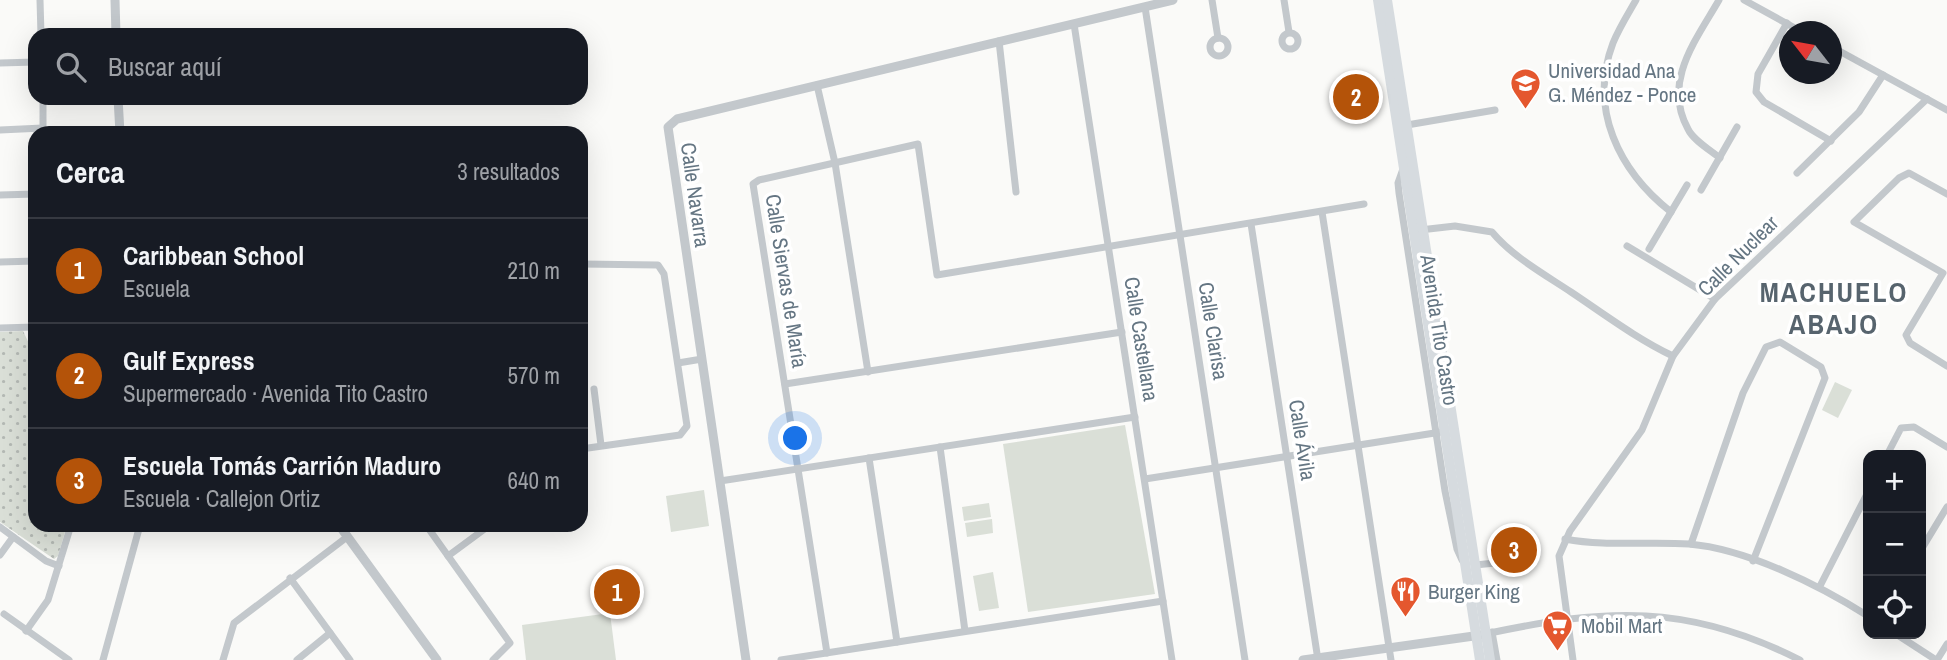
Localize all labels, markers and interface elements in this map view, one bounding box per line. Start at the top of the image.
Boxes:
north arrow [1779,21,1842,84]
search box [28,28,588,105]
icon: search [52,48,90,86]
text: Buscar aquí [108,49,222,84]
place label: Universidad Ana G. Méndez - Ponce [1548,56,1696,109]
school or university icon: Universidad Ana G. Méndez - Ponce [1508,66,1542,110]
pin: 2 [1333,71,1379,123]
street label: Calle Navarra [674,141,717,249]
text: Cerca [56,152,124,192]
text: 3 resultados [457,156,560,187]
street label: Calle Siervas de María [758,192,815,370]
street label: Calle Nuclear [1691,209,1785,302]
text: Caribbean School [123,238,304,273]
street label: Avenida Tito Castro [1413,252,1466,407]
text: 1 [74,255,84,286]
text: 210 m [508,255,560,286]
text: Escuela [123,273,190,304]
district label: MACHUELO ABAJO [1760,273,1908,343]
street label: Calle Castellana [1117,275,1166,404]
street label: Calle Clarisa [1191,280,1236,382]
text: Gulf Express [123,343,255,378]
text: 2 [74,360,84,391]
text: 570 m [508,360,560,391]
text: Supermercado · Avenida Tito Castro [123,378,428,409]
street label: Calle Ávila [1282,398,1323,483]
your location [778,421,812,455]
text: Escuela Tomás Carrión Maduro [123,448,441,483]
map controls [1863,450,1926,639]
button: + [1863,450,1926,513]
text: 3 [74,465,84,496]
text: 640 m [508,465,560,496]
text: Escuela · Callejon Ortiz [123,483,320,514]
button: − [1863,513,1926,576]
pin: 3 [1491,524,1537,576]
pin: 1 [594,566,640,618]
restaurant icon: Burger King [1388,575,1422,619]
button: locate [1863,576,1926,639]
place label: Burger King [1428,577,1520,606]
supermarket icon: Mobil Mart [1541,609,1575,653]
place label: Mobil Mart [1581,611,1663,640]

